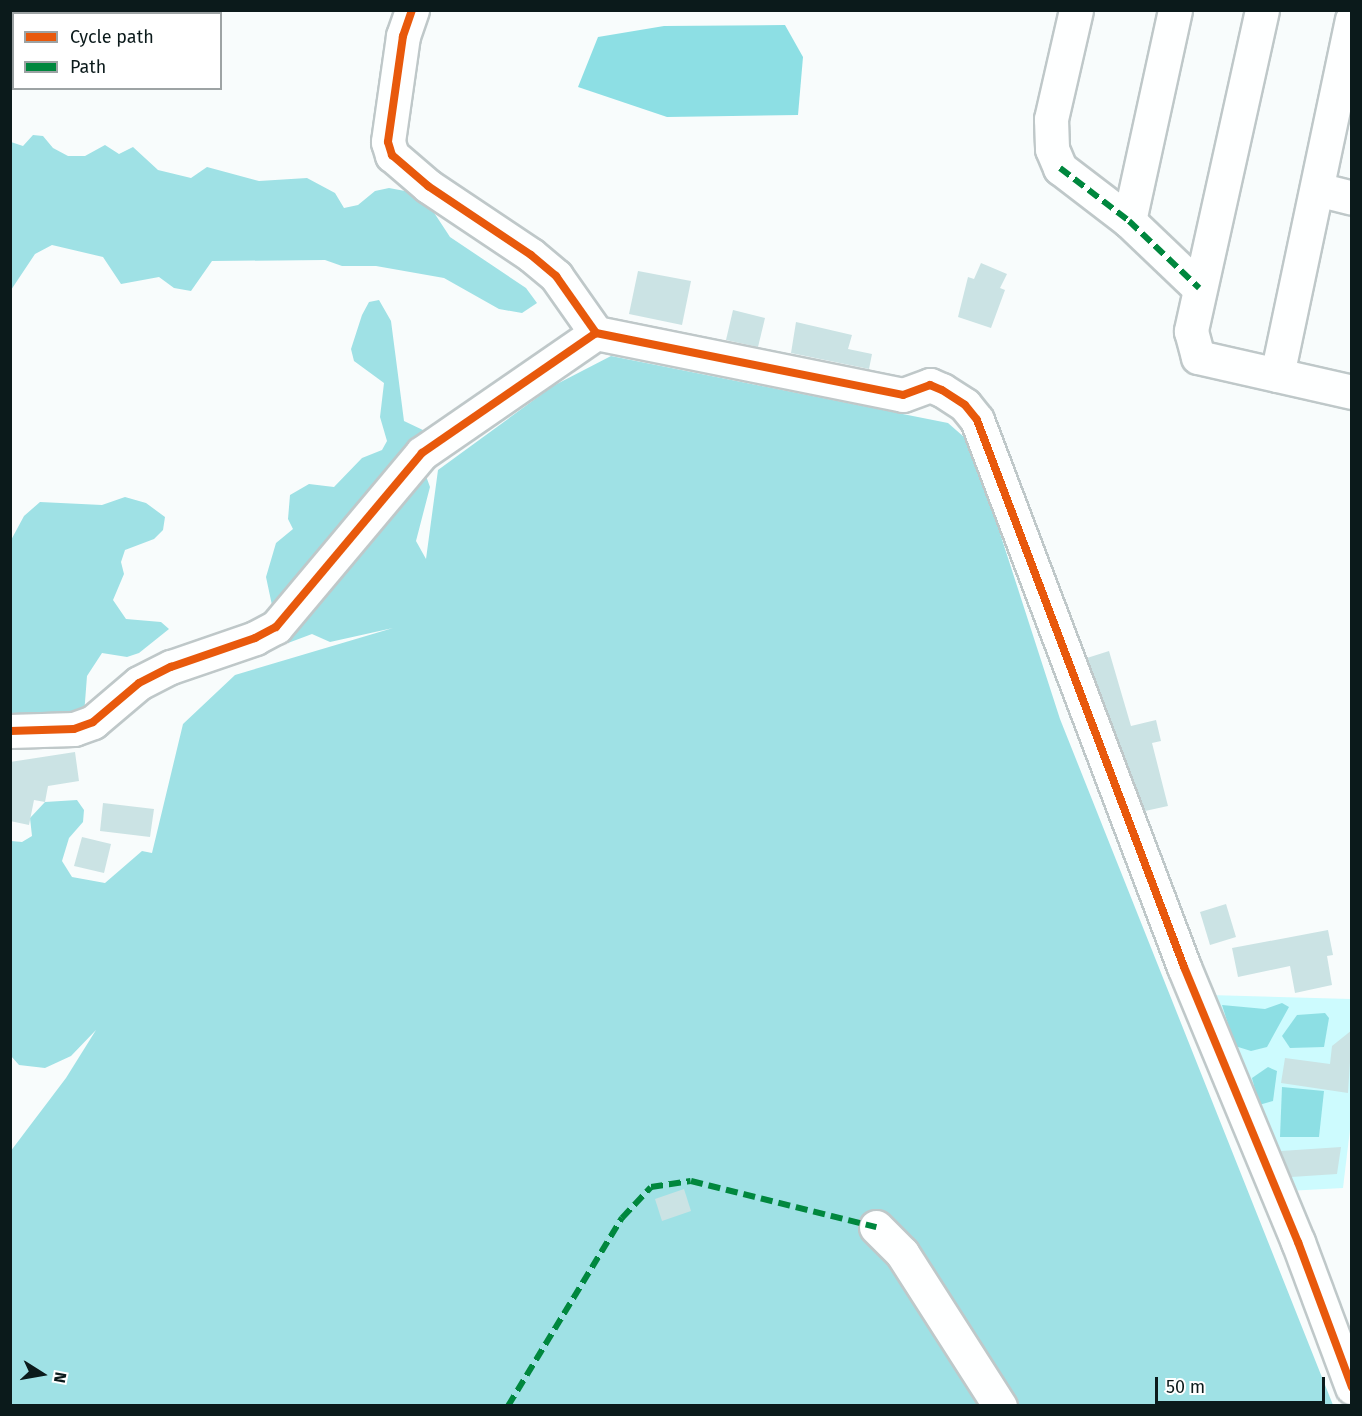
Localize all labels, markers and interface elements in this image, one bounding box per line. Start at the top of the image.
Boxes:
legend [12,12,222,90]
text: Cycle path [70,26,154,48]
text: Path [70,56,106,78]
north arrow [12,1344,72,1404]
scale bar [1158,1365,1328,1403]
text: N [50,1371,70,1385]
text: 50 m [1166,1376,1205,1398]

